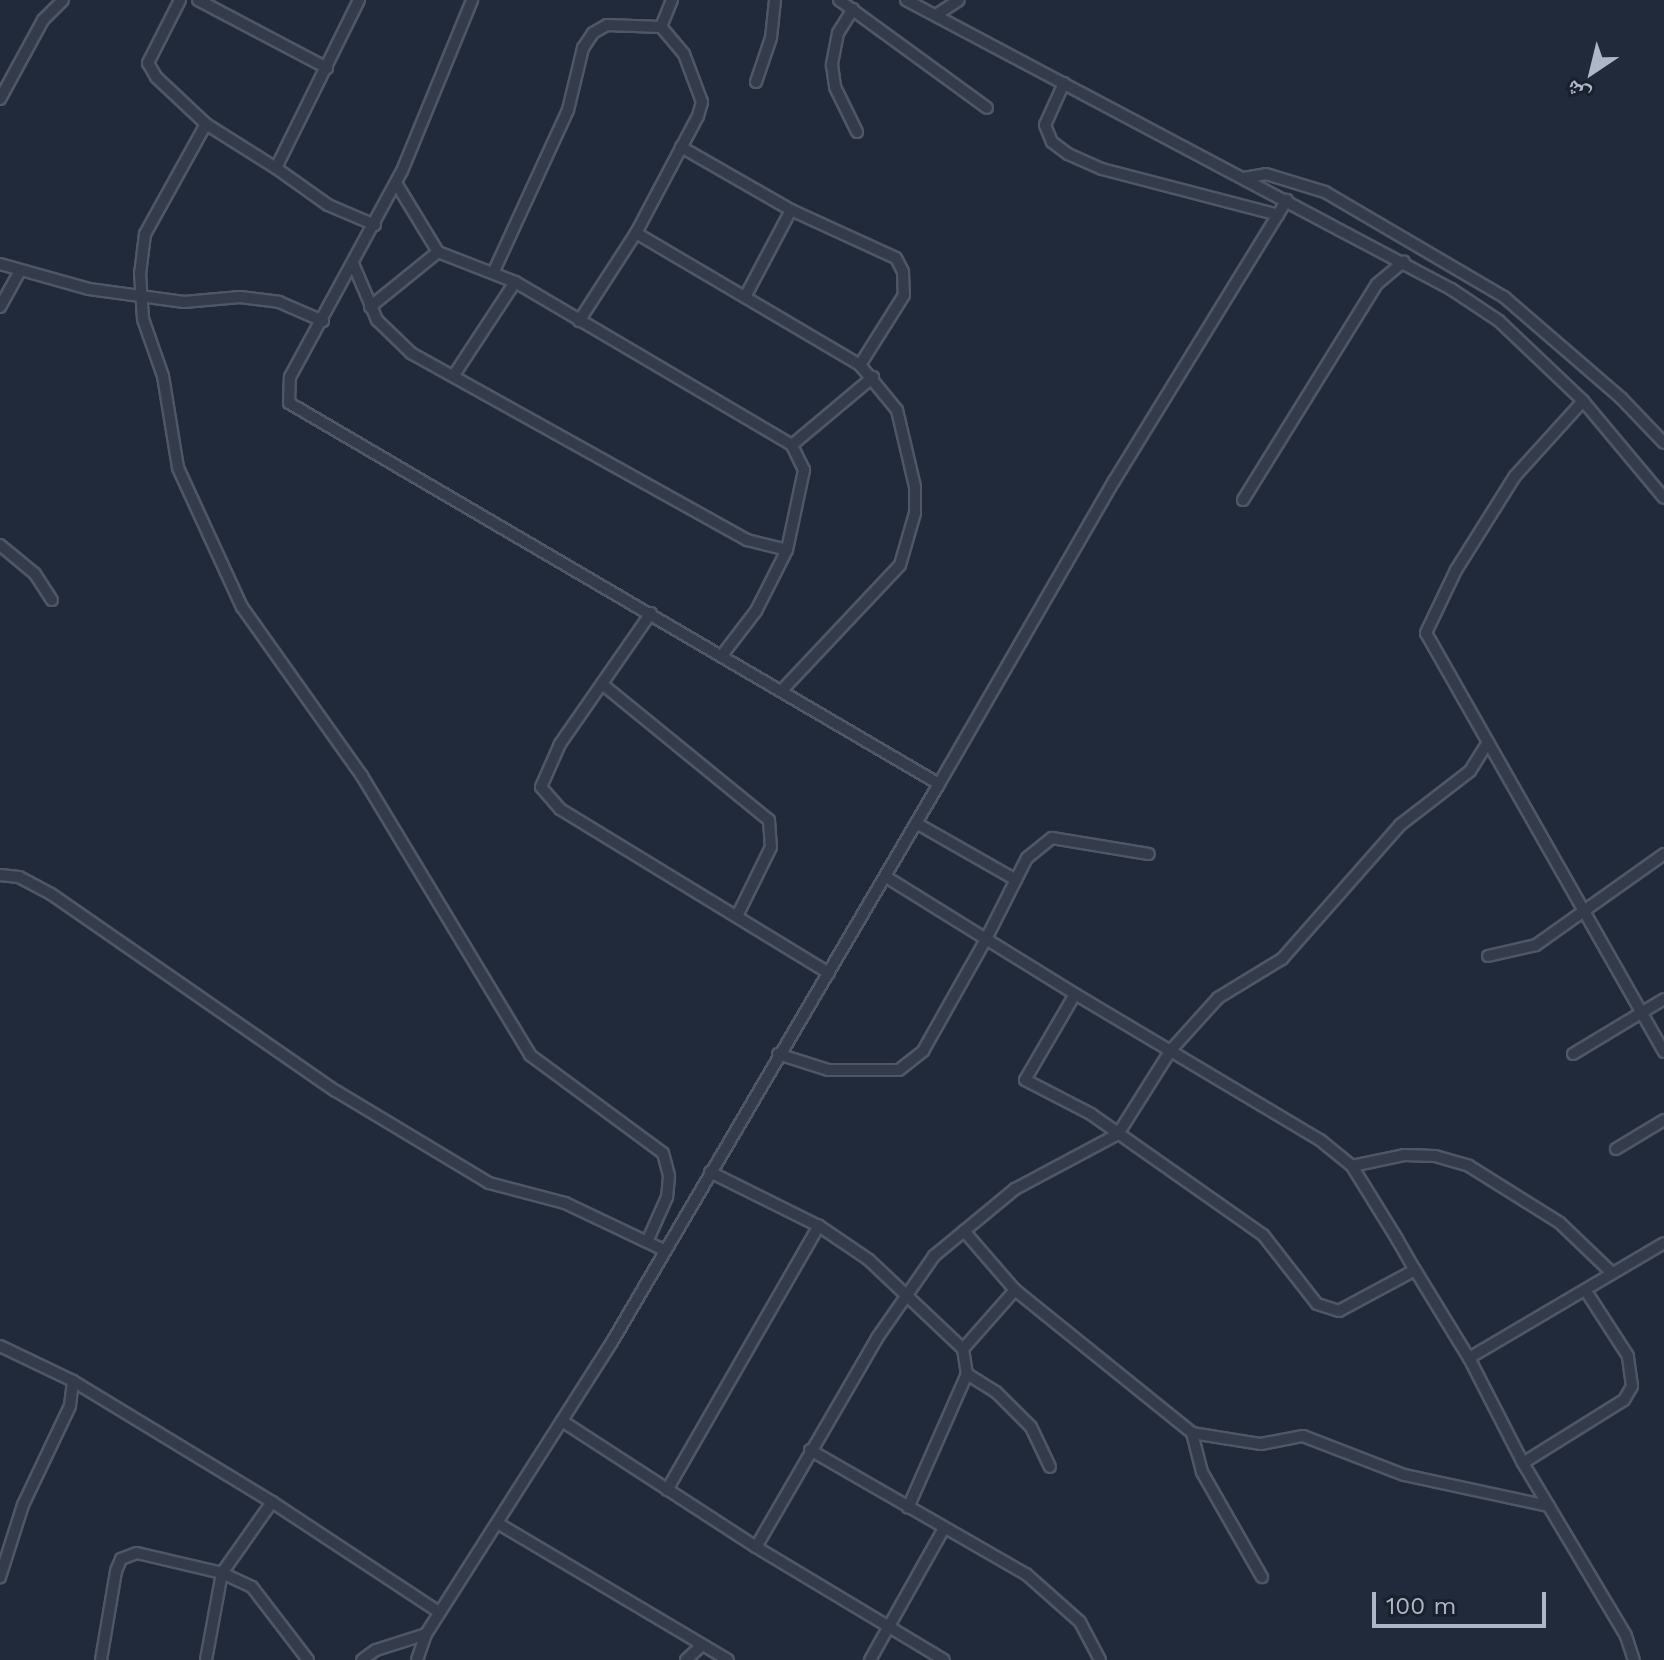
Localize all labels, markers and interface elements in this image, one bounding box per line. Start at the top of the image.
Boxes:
north arrow [1552,32,1632,112]
text: ش [1561,75,1595,109]
scale bar [1376,1576,1550,1626]
text: 100 m [1386,1592,1456,1620]

